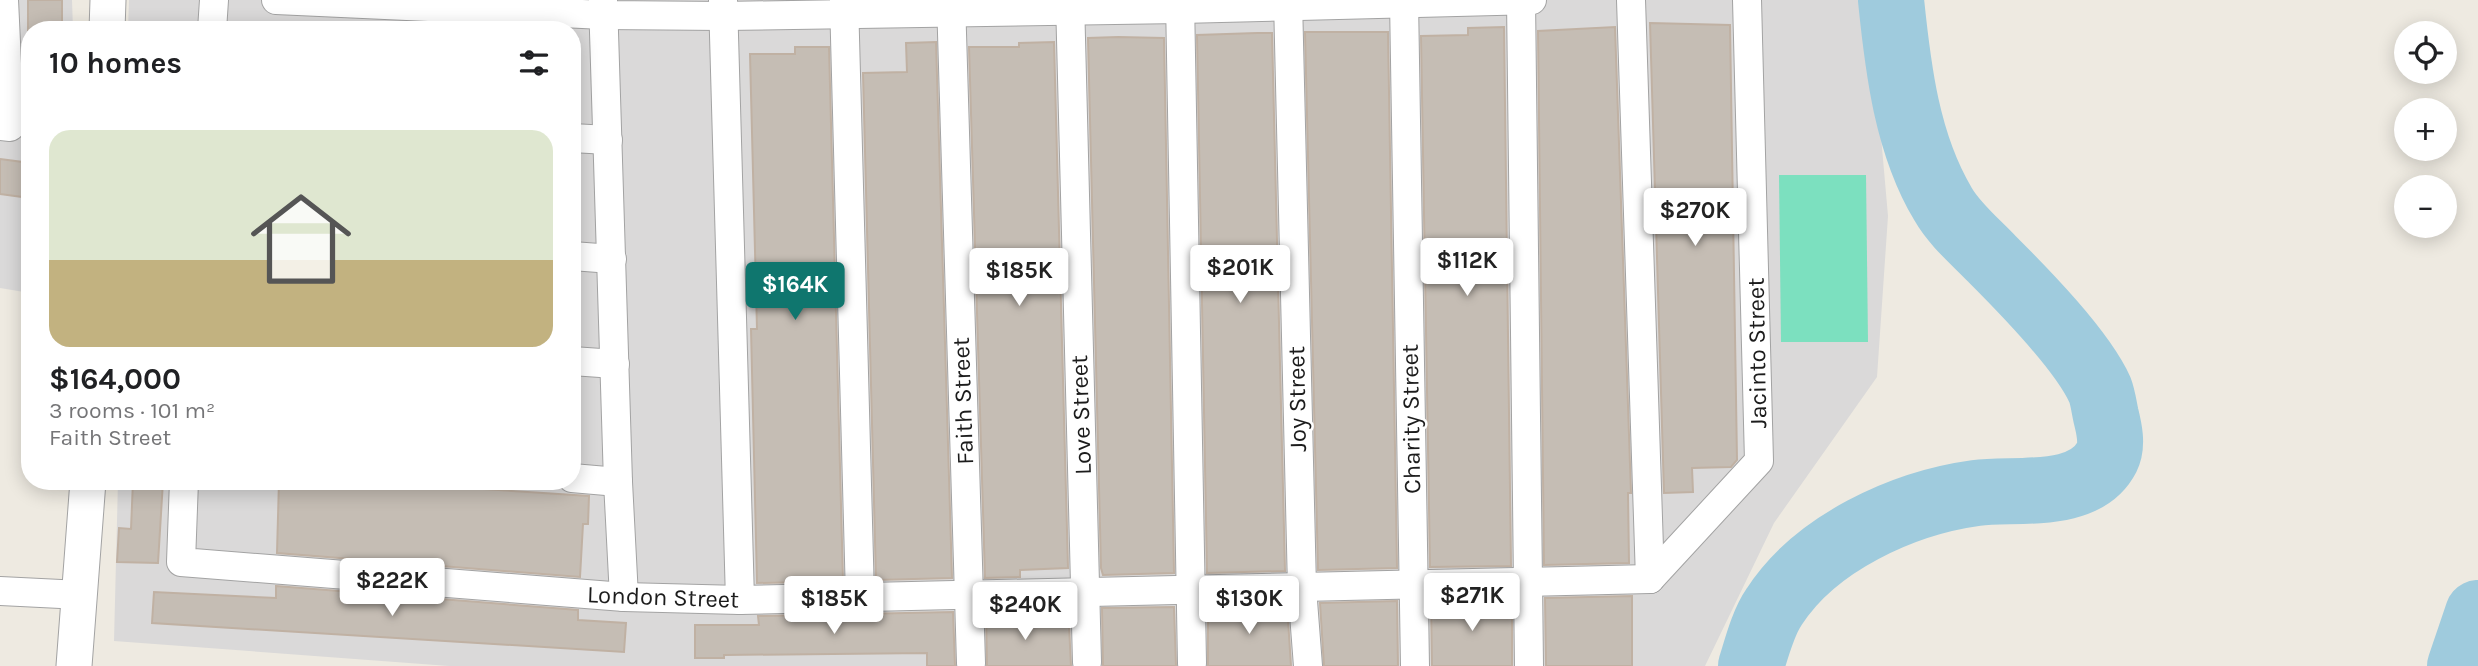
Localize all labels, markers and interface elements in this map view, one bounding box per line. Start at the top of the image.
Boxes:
map controls [2394,21,2457,238]
button: locate [2394,21,2457,84]
icon: filters [515,44,553,82]
text: 10 homes [49,45,182,81]
button: + [2394,98,2457,161]
button: − [2394,175,2457,238]
icon: home [238,176,364,302]
pin: $270K [1646,188,1744,248]
text: $270K [1660,197,1730,224]
pin: $112K [1418,238,1516,298]
pin: $201K [1191,246,1289,305]
text: $112K [1436,247,1498,274]
pin: $185K [970,248,1068,308]
text: $201K [1206,254,1274,281]
text: $185K [985,257,1053,284]
pin: $164K [746,262,844,322]
text: $164K [762,271,828,298]
street label: Jacinto Street [1742,277,1772,429]
street label: Faith Street [947,337,979,465]
street label: Charity Street [1396,344,1426,494]
street label: Joy Street [1282,346,1312,452]
street label: Love Street [1065,354,1097,476]
text: $164,000 [49,361,181,397]
text: 3 rooms · 101 m² [49,397,215,424]
text: Faith Street [49,424,171,451]
pin: $222K [343,558,441,618]
text: $222K [356,567,428,594]
pin: $271K [1423,574,1521,633]
pin: $185K [785,576,883,636]
pin: $130K [1200,576,1298,636]
street label: London Street [586,580,740,614]
pin: $240K [976,582,1074,642]
text: $271K [1440,582,1504,609]
text: $185K [800,585,868,612]
text: $130K [1215,585,1283,612]
text: $240K [988,591,1062,618]

